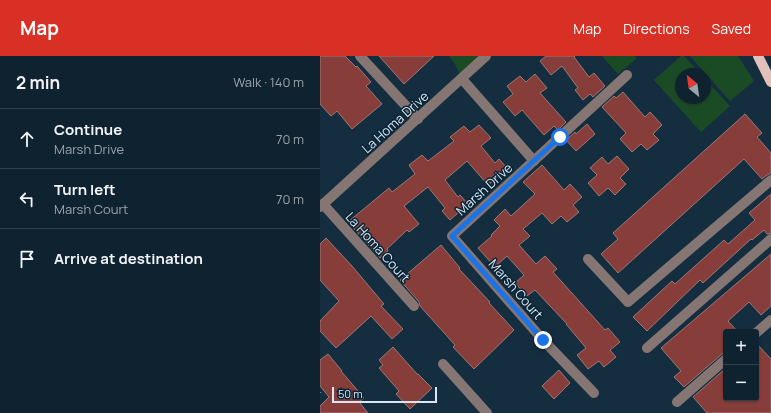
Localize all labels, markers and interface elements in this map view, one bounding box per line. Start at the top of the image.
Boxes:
text: Map [20,15,59,41]
text: Map [573,19,601,38]
text: Directions [623,19,690,38]
text: Saved [712,19,751,38]
north arrow [675,68,711,104]
text: 2 min [16,71,60,94]
text: Walk · 140 m [233,73,304,91]
street label: La Homa Drive [358,87,433,157]
text: Continue [54,119,122,140]
icon: ahead [16,128,38,150]
route start [551,128,569,146]
text: 70 m [276,130,304,148]
text: Marsh Drive [54,140,124,158]
street label: Marsh Drive [452,159,516,219]
text: Turn left [54,179,116,200]
icon: left [16,188,38,210]
text: 70 m [276,190,304,208]
text: Marsh Court [54,200,128,218]
street label: La Homa Court [342,208,414,286]
icon: arrive [16,248,38,270]
text: Arrive at destination [54,248,203,269]
street label: Marsh Court [485,255,547,323]
map controls [723,329,759,401]
button: + [723,329,759,365]
route end [534,331,552,349]
button: − [723,365,759,401]
scale bar [332,385,437,404]
text: 50 m [338,386,363,401]

